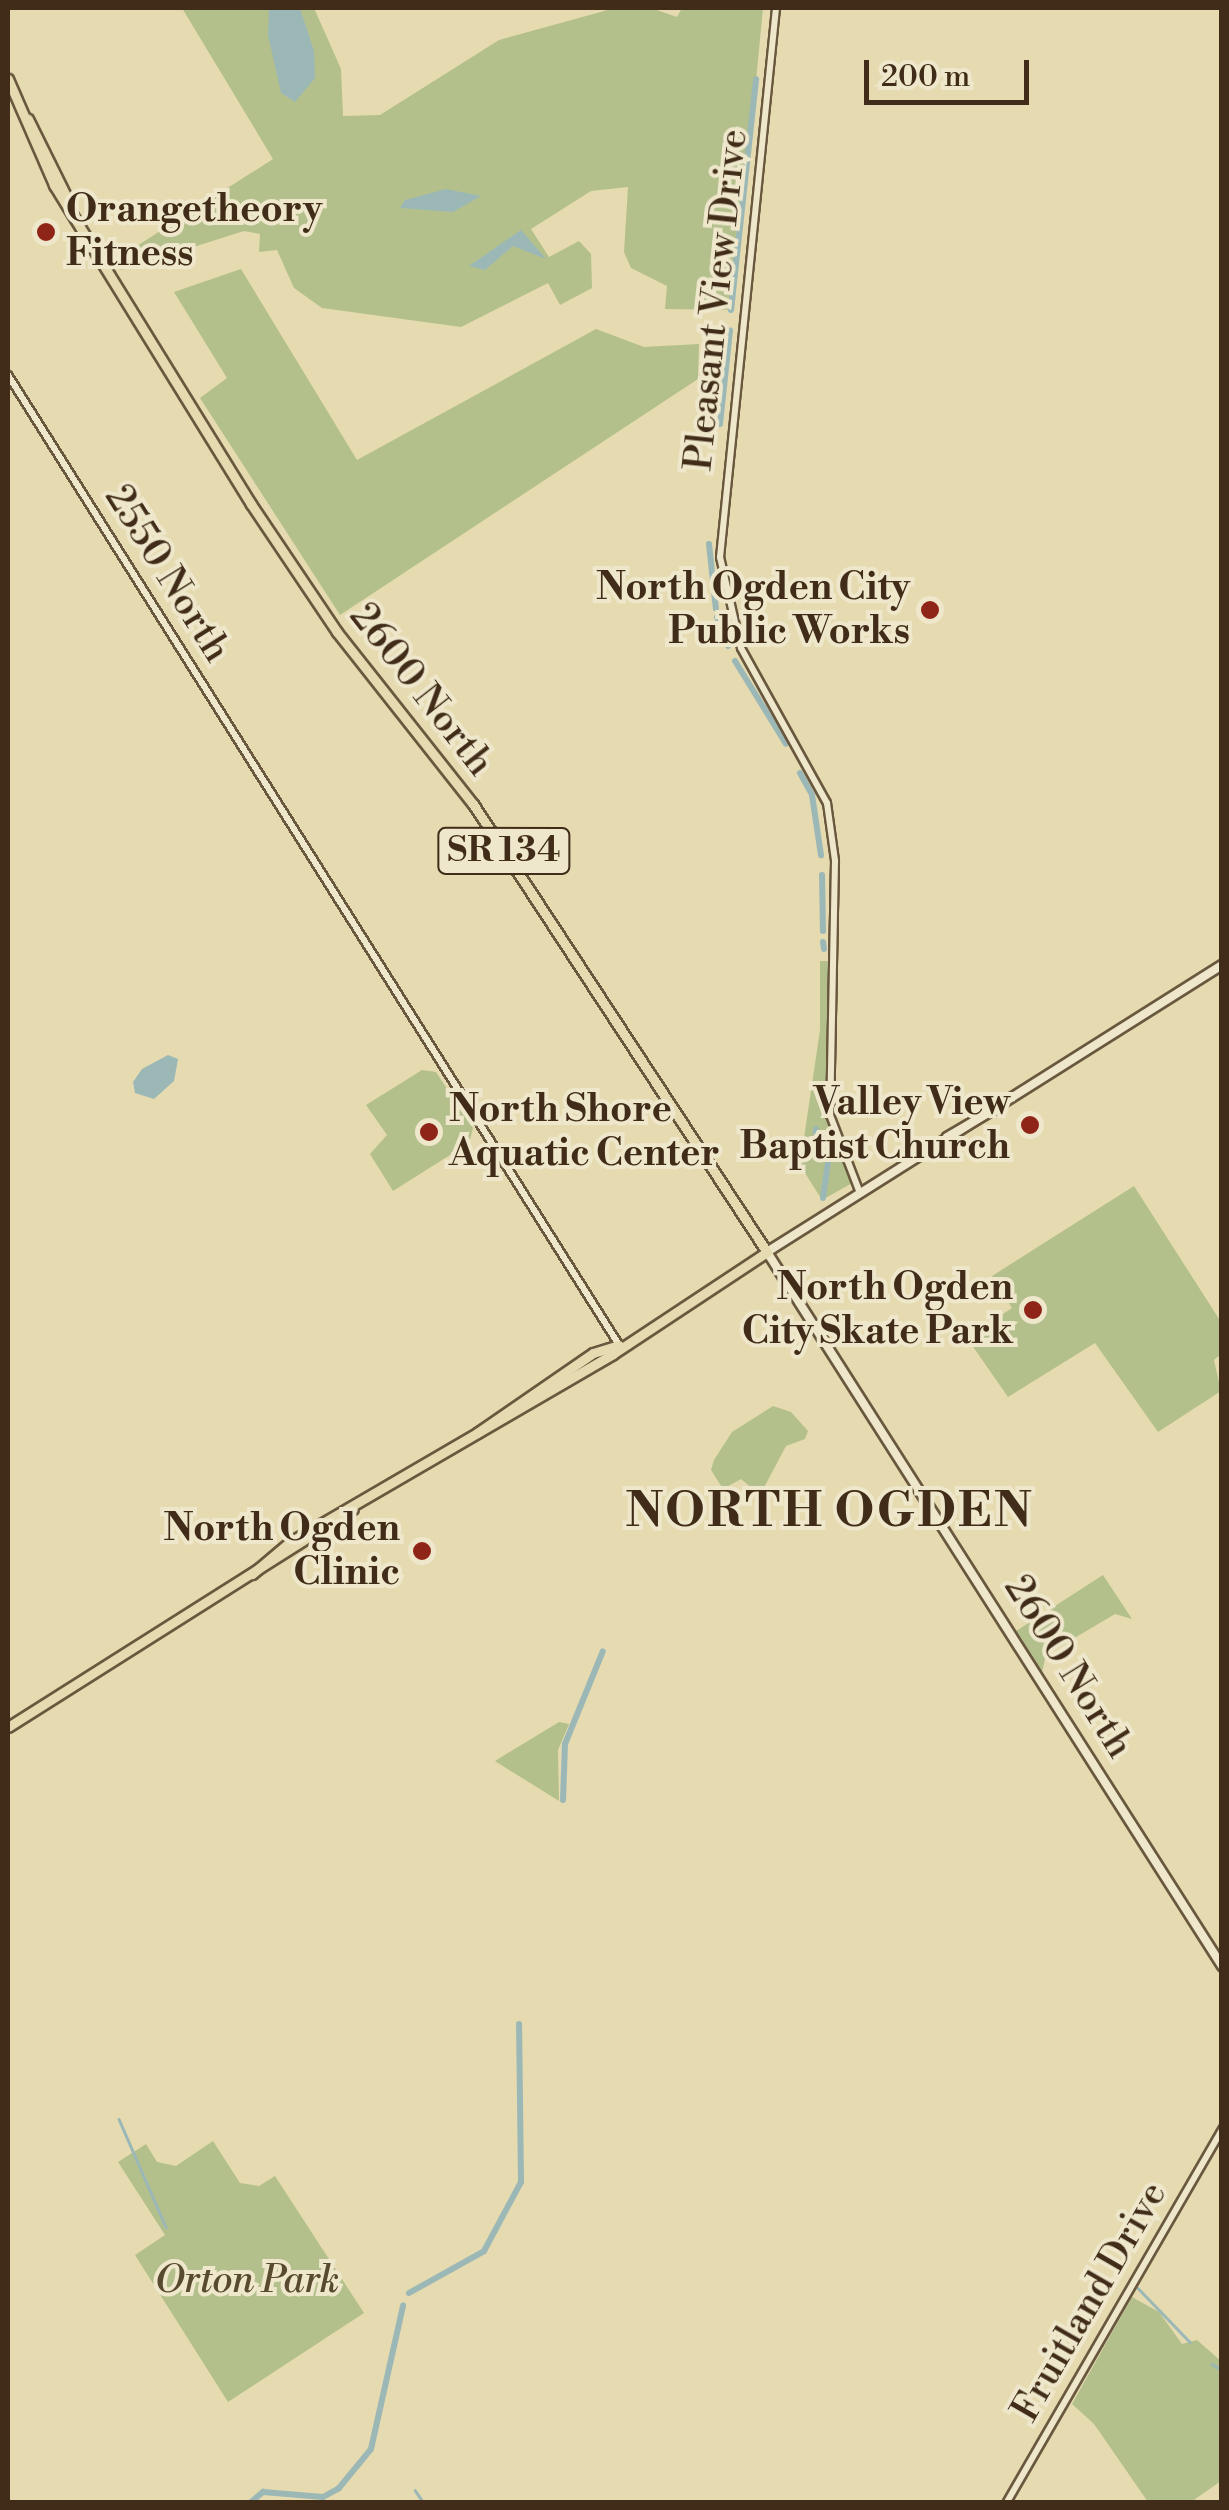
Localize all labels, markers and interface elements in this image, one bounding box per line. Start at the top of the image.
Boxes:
scale bar [869,40,1034,102]
text: 200 m [881,58,970,96]
street label: Pleasant View Drive [676,127,758,473]
place label: Orangetheory Fitness [66,187,322,276]
marker: Orangetheory Fitness [35,221,57,243]
street label: 2550 North [95,477,239,671]
place label: North Ogden City Public Works [596,565,910,654]
street label: 2600 North [340,595,502,785]
marker: North Ogden City Public Works [919,599,941,621]
road number: SR 134 [436,821,572,881]
place label: Valley View Baptist Church [739,1080,1010,1170]
place label: North Shore Aquatic Center [449,1087,720,1176]
marker: Valley View Baptist Church [1019,1114,1041,1136]
marker: North Shore Aquatic Center [418,1121,440,1143]
place label: North Ogden City Skate Park [742,1265,1013,1355]
marker: North Ogden City Skate Park [1022,1299,1044,1321]
district label: NORTH OGDEN [626,1484,1034,1542]
place label: North Ogden Clinic [164,1506,400,1596]
marker: North Ogden Clinic [409,1538,435,1564]
street label: 2600 North [994,1568,1142,1766]
street label: Fruitland Drive [1003,2174,1177,2430]
park label: Orton Park [155,2258,339,2304]

